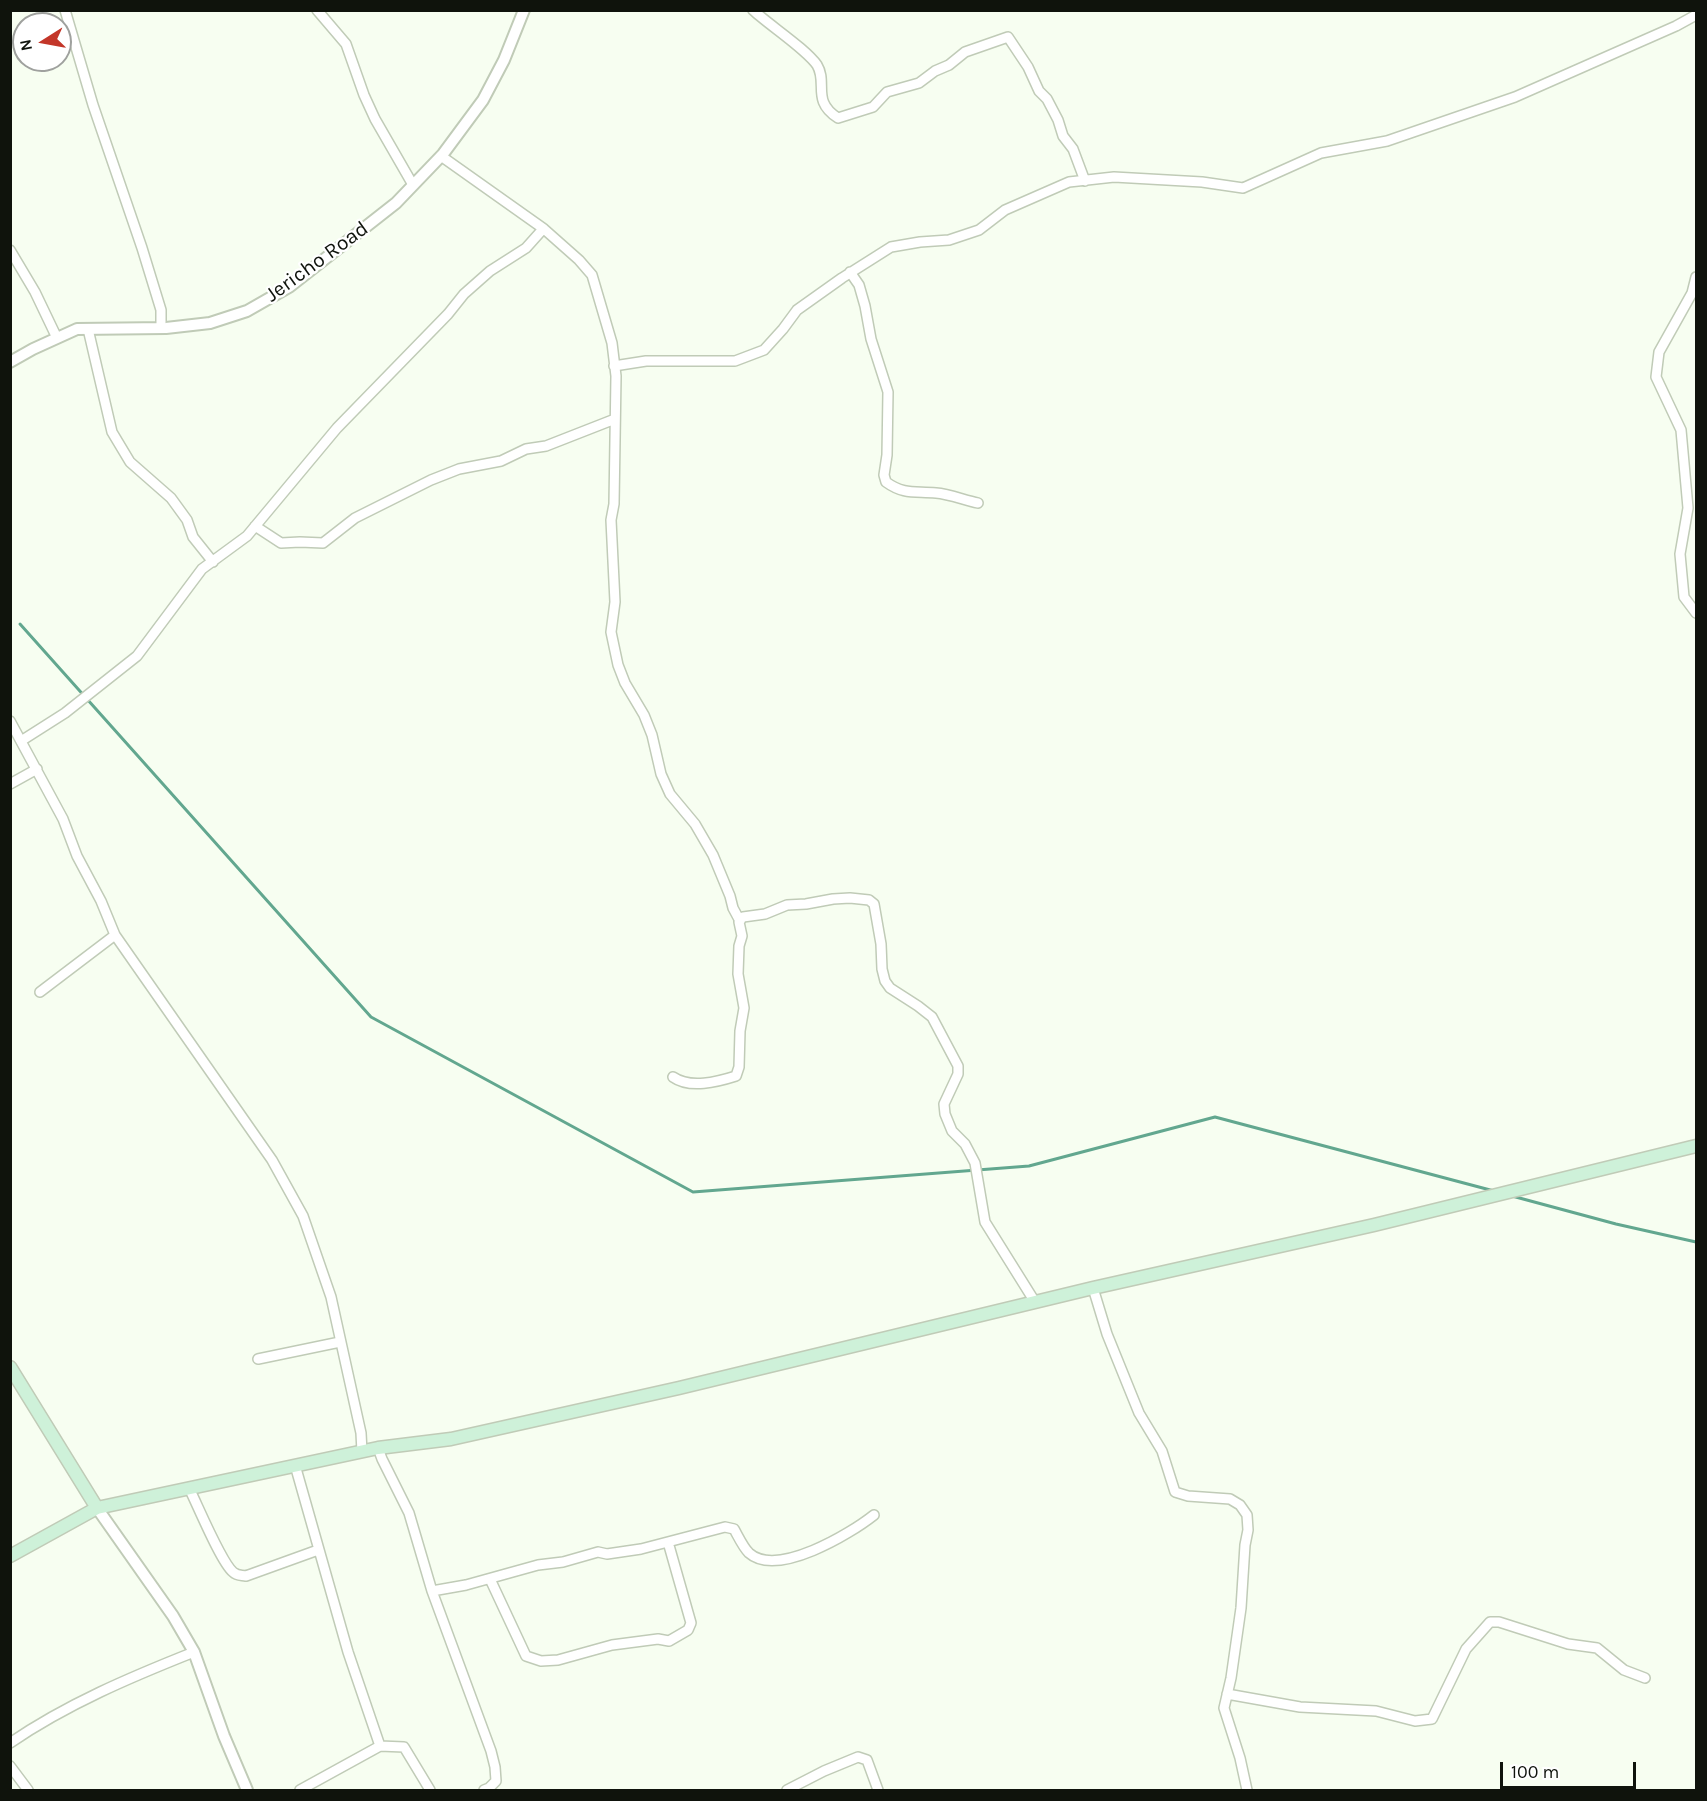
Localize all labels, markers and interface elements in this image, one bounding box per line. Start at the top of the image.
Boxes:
north arrow [12,12,72,72]
text: N [15,38,36,53]
street label: Jericho Road [260,216,374,308]
scale bar [1503,1750,1640,1788]
text: 100 m [1511,1761,1559,1783]

